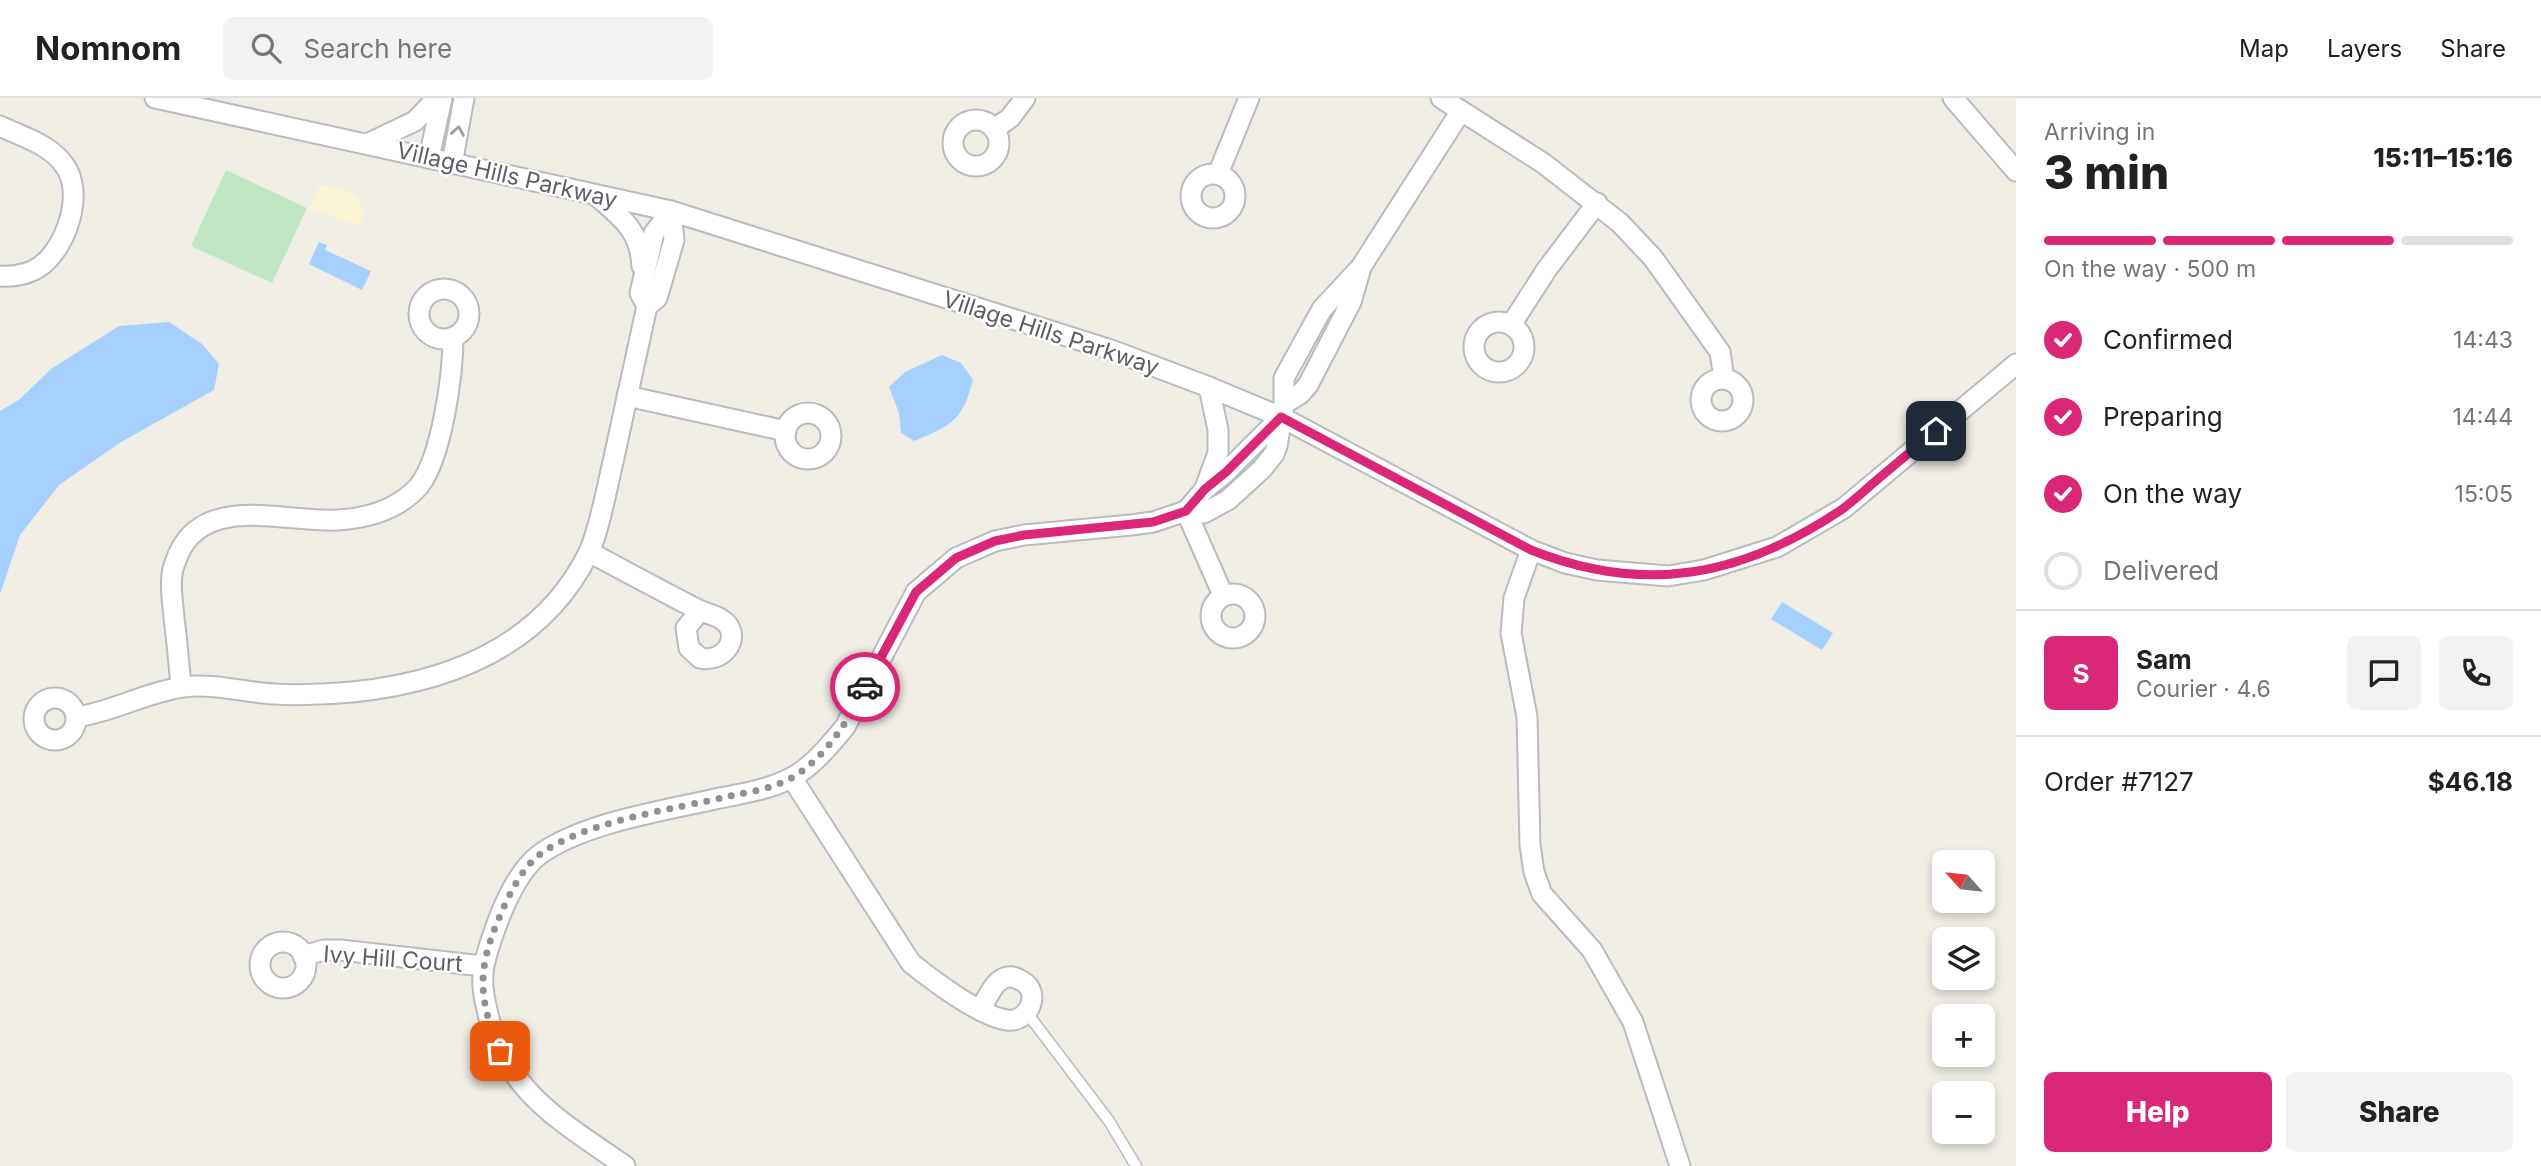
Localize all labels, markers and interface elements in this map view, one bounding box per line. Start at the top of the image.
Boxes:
search box [223,17,713,80]
text: Nomnom [35,28,181,68]
icon: search [247,29,285,67]
text: Search here [303,33,452,64]
text: Map [2239,34,2289,63]
text: Layers [2327,34,2402,63]
text: Share [2440,34,2506,63]
text: Arriving in [2044,118,2155,146]
one-way arrow [450,125,465,137]
street label: Village Hills Parkway [394,136,620,214]
text: 15:11–15:16 [2373,142,2513,173]
text: 3 min [2044,144,2169,200]
text: On the way · 500 m [2044,255,2256,283]
street label: Village Hills Parkway [939,285,1163,381]
icon: check [2044,321,2082,359]
text: Confirmed [2103,324,2233,355]
text: 14:43 [2453,326,2513,354]
icon: check [2044,398,2082,436]
pin [1906,401,1966,461]
text: Preparing [2103,401,2223,432]
text: 14:44 [2452,403,2513,431]
icon: home [1917,412,1955,450]
icon: check [2044,475,2082,513]
text: On the way [2103,478,2242,509]
text: 15:05 [2455,480,2513,508]
text: Delivered [2103,555,2219,586]
button: chat [2347,636,2421,710]
button: phone [2439,636,2513,710]
text: Sam [2136,644,2192,675]
courier [830,652,900,722]
text: S [2072,658,2090,689]
icon: car [846,668,884,706]
text: Courier · 4.6 [2136,675,2271,703]
text: Order #7127 [2044,766,2194,797]
text: $46.18 [2428,766,2513,797]
north arrow [1932,850,1995,914]
map controls [1932,850,1995,1144]
button: layers [1932,927,1995,990]
street label: Ivy Hill Court [322,940,464,978]
button: + [1932,1004,1995,1067]
pin [470,1021,530,1081]
icon: bag [481,1032,519,1070]
button: Help [2044,1072,2272,1152]
button: Share [2286,1072,2513,1152]
button: − [1932,1081,1995,1144]

